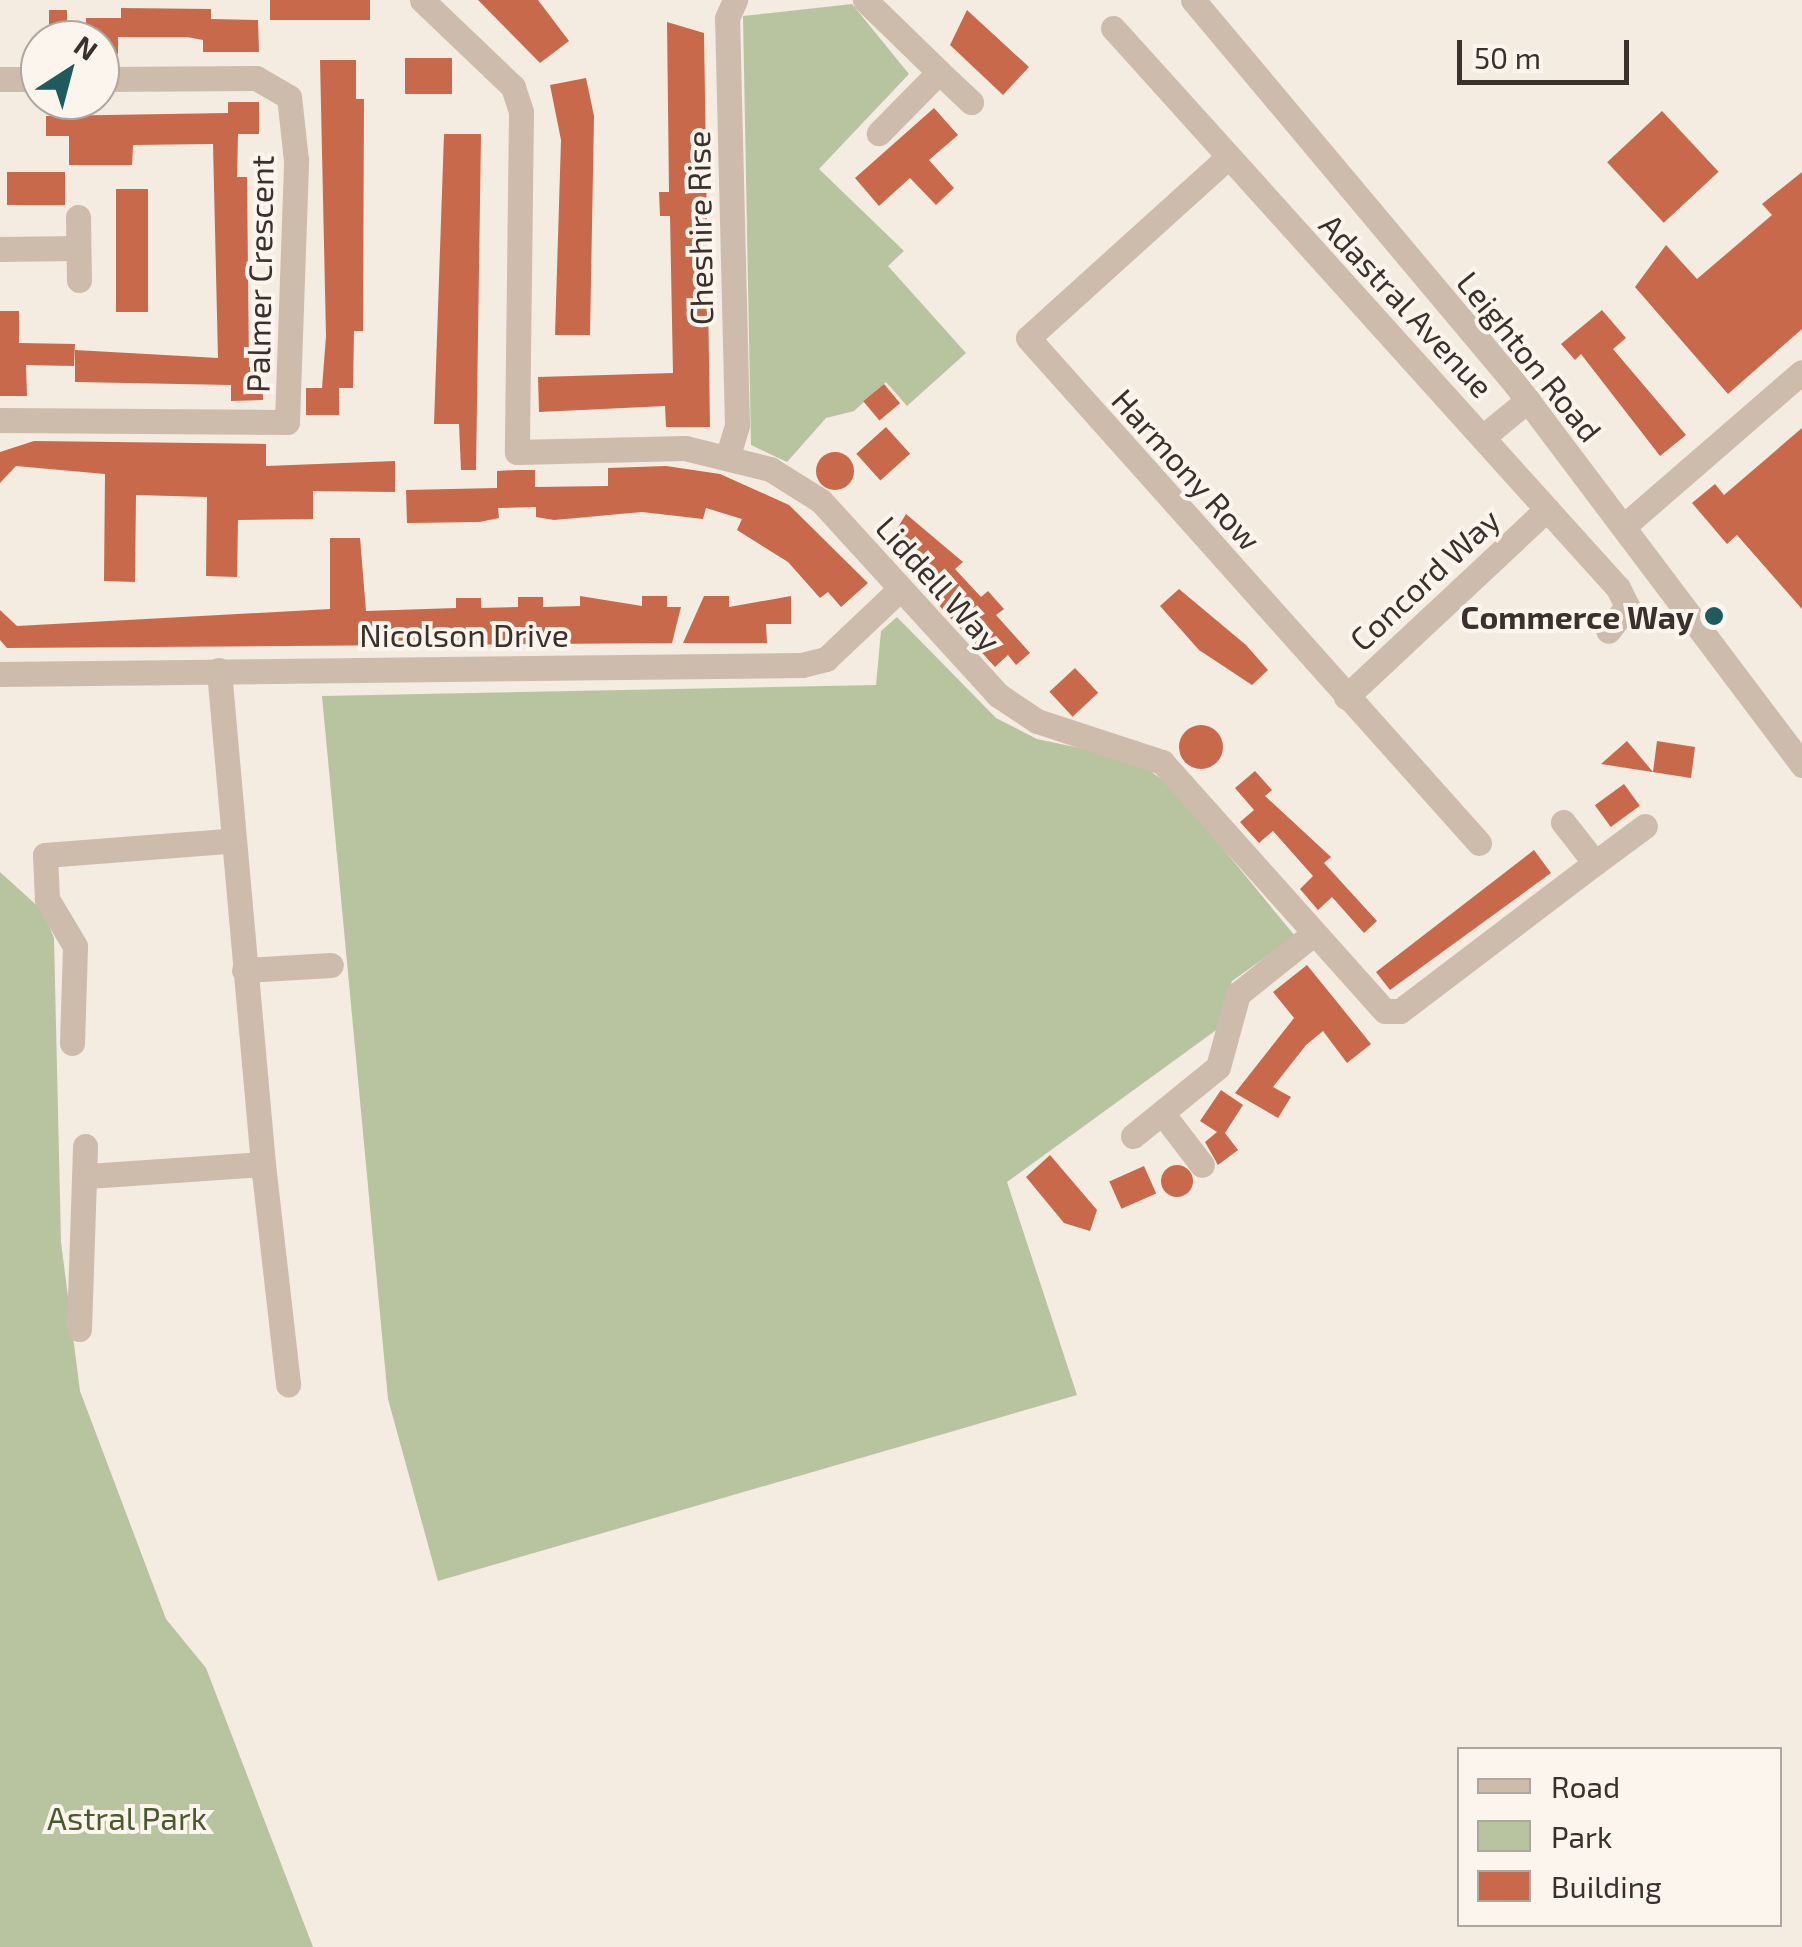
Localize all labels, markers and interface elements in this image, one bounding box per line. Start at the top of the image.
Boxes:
north arrow [20,20,120,120]
scale bar [1462,20,1634,82]
text: N [68,28,105,67]
text: 50 m [1474,39,1541,75]
street label: Cheshire Rise [678,130,720,326]
street label: Palmer Crescent [238,154,280,394]
street label: Adastral Avenue [1312,205,1502,405]
street label: Leighton Road [1450,263,1610,449]
street label: Harmony Row [1104,380,1270,558]
street label: Concord Way [1341,500,1507,658]
street label: Liddell Way [868,507,1010,659]
place label: Commerce Way [1460,597,1694,635]
marker: Commerce Way [1703,605,1725,627]
street label: Nicolson Drive [359,615,569,653]
legend [1457,1747,1782,1927]
text: Road [1551,1768,1620,1804]
park label: Astral Park [47,1798,207,1836]
text: Park [1551,1818,1612,1854]
text: Building [1551,1868,1662,1904]

